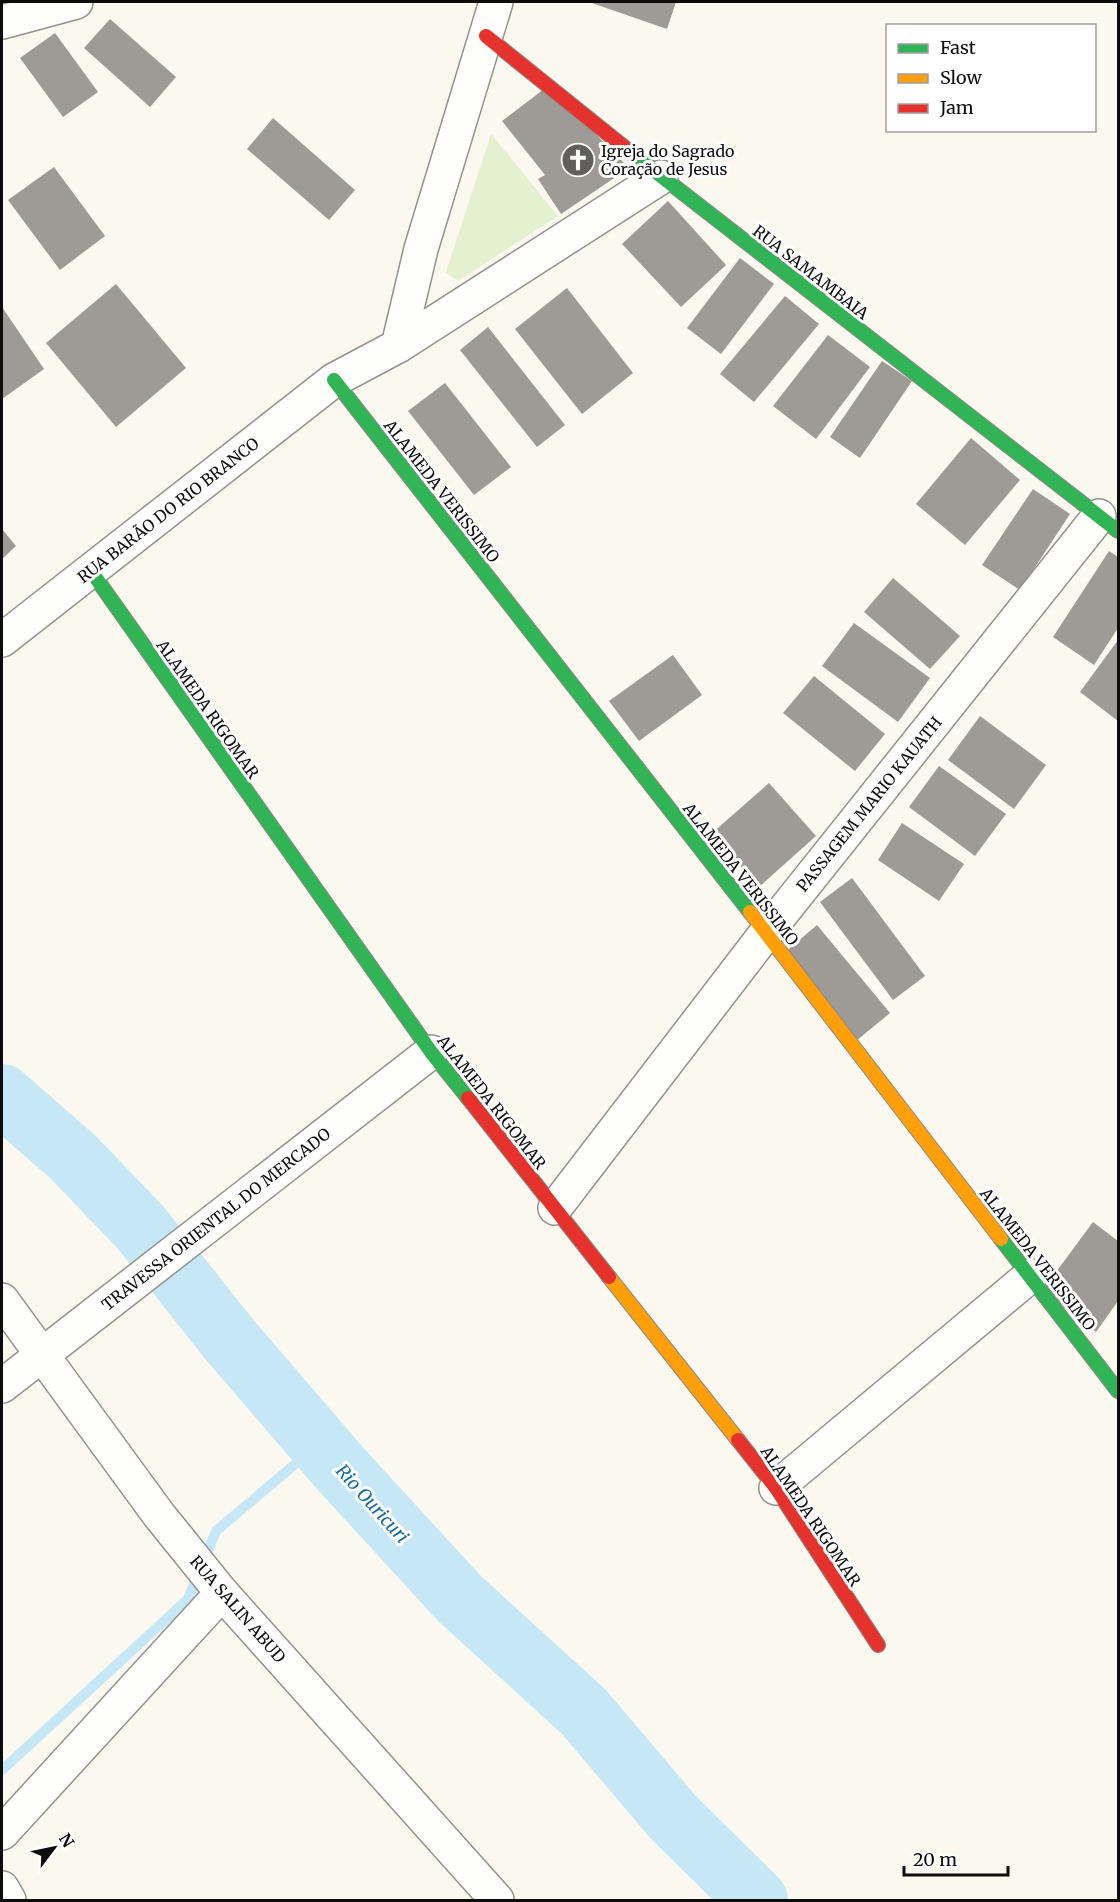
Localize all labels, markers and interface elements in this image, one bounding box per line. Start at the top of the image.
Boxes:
legend [886,24,1096,132]
text: Fast [940,36,976,59]
text: Slow [940,66,983,89]
text: Jam [939,96,974,119]
place label: Igreja do Sagrado Coração de Jesus [601,141,734,179]
church icon: Igreja do Sagrado Coração de Jesus [560,142,596,178]
street label: RUA SAMAMBAIA [749,221,873,324]
street label: ALAMEDA VERISSIMO [379,415,504,567]
street label: RUA BARÃO DO RIO BRANCO [73,433,263,587]
street label: ALAMEDA RIGOMAR [152,635,264,783]
street label: PASSAGEM MARIO KAUATH [792,712,946,896]
street label: ALAMEDA VERISSIMO [678,798,803,950]
street label: ALAMEDA RIGOMAR [433,1030,551,1174]
street label: TRAVESSA ORIENTAL DO MERCADO [98,1123,335,1315]
street label: ALAMEDA VERISSIMO [975,1183,1100,1335]
street label: ALAMEDA RIGOMAR [756,1441,866,1591]
water label: Rio Ouricuri [331,1460,414,1548]
street label: RUA SALIN ABUD [186,1551,290,1667]
north arrow [24,1818,84,1878]
text: N [55,1829,79,1851]
scale bar [904,1839,1008,1877]
text: 20 m [913,1848,957,1871]

